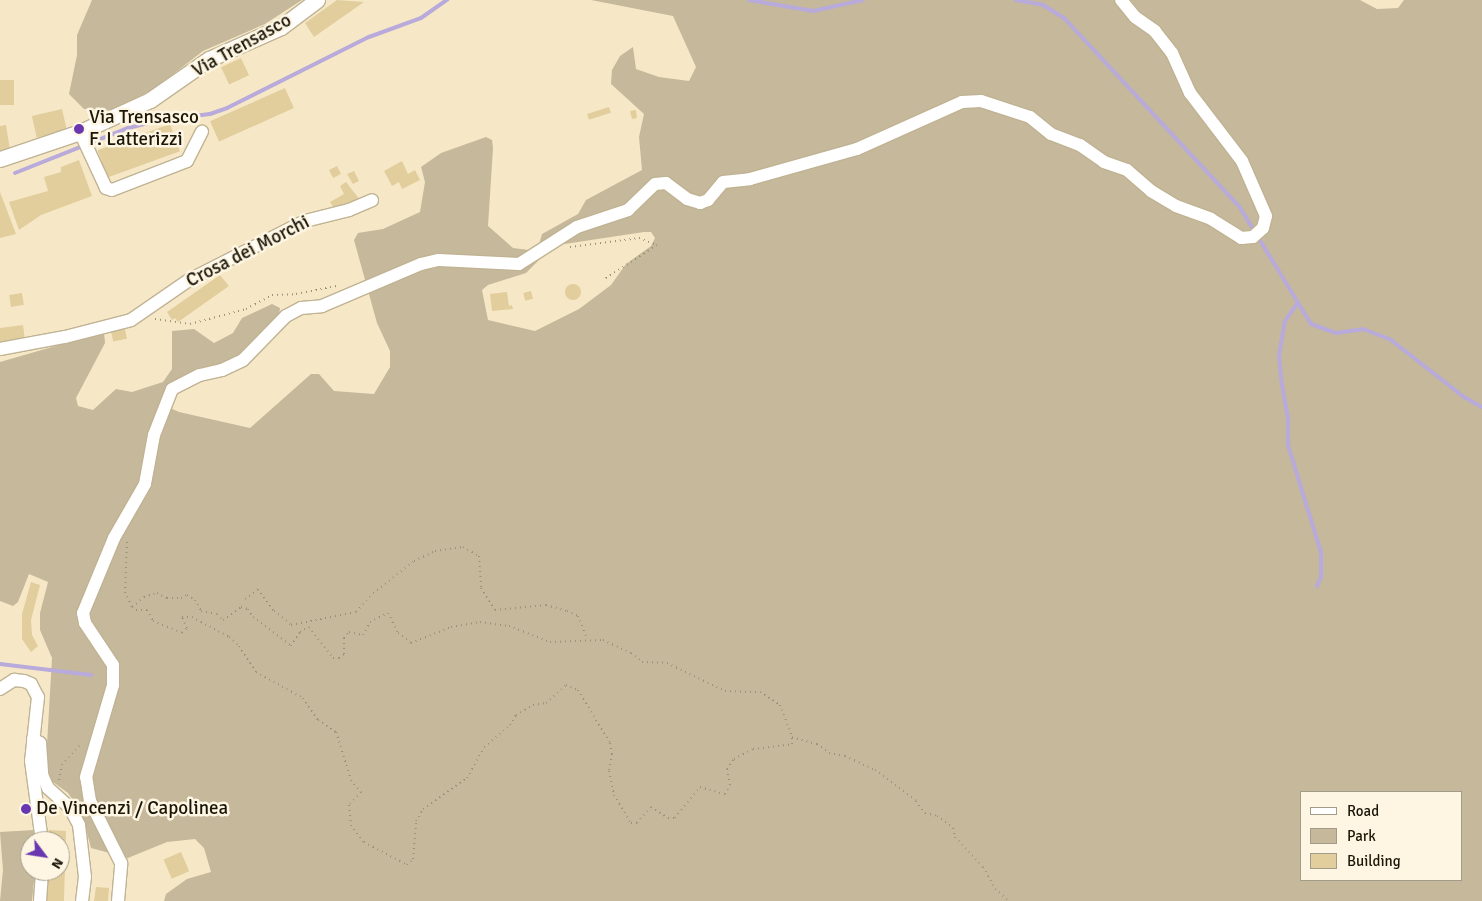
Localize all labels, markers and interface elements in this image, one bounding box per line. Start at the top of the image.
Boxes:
street label: Via Trensasco [188,9,296,83]
place label: Via Trensasco F. Latterizzi [89,107,199,151]
marker: Via Trensasco F. Latterizzi [73,123,85,135]
street label: Crosa dei Morchi [183,211,313,293]
legend [1300,791,1462,881]
place label: De Vincenzi / Capolinea [36,798,228,820]
text: Road [1347,802,1379,820]
marker: De Vincenzi / Capolinea [20,803,32,815]
text: Park [1347,827,1376,845]
north arrow [20,831,70,881]
text: Building [1347,852,1401,870]
text: N [48,855,67,872]

